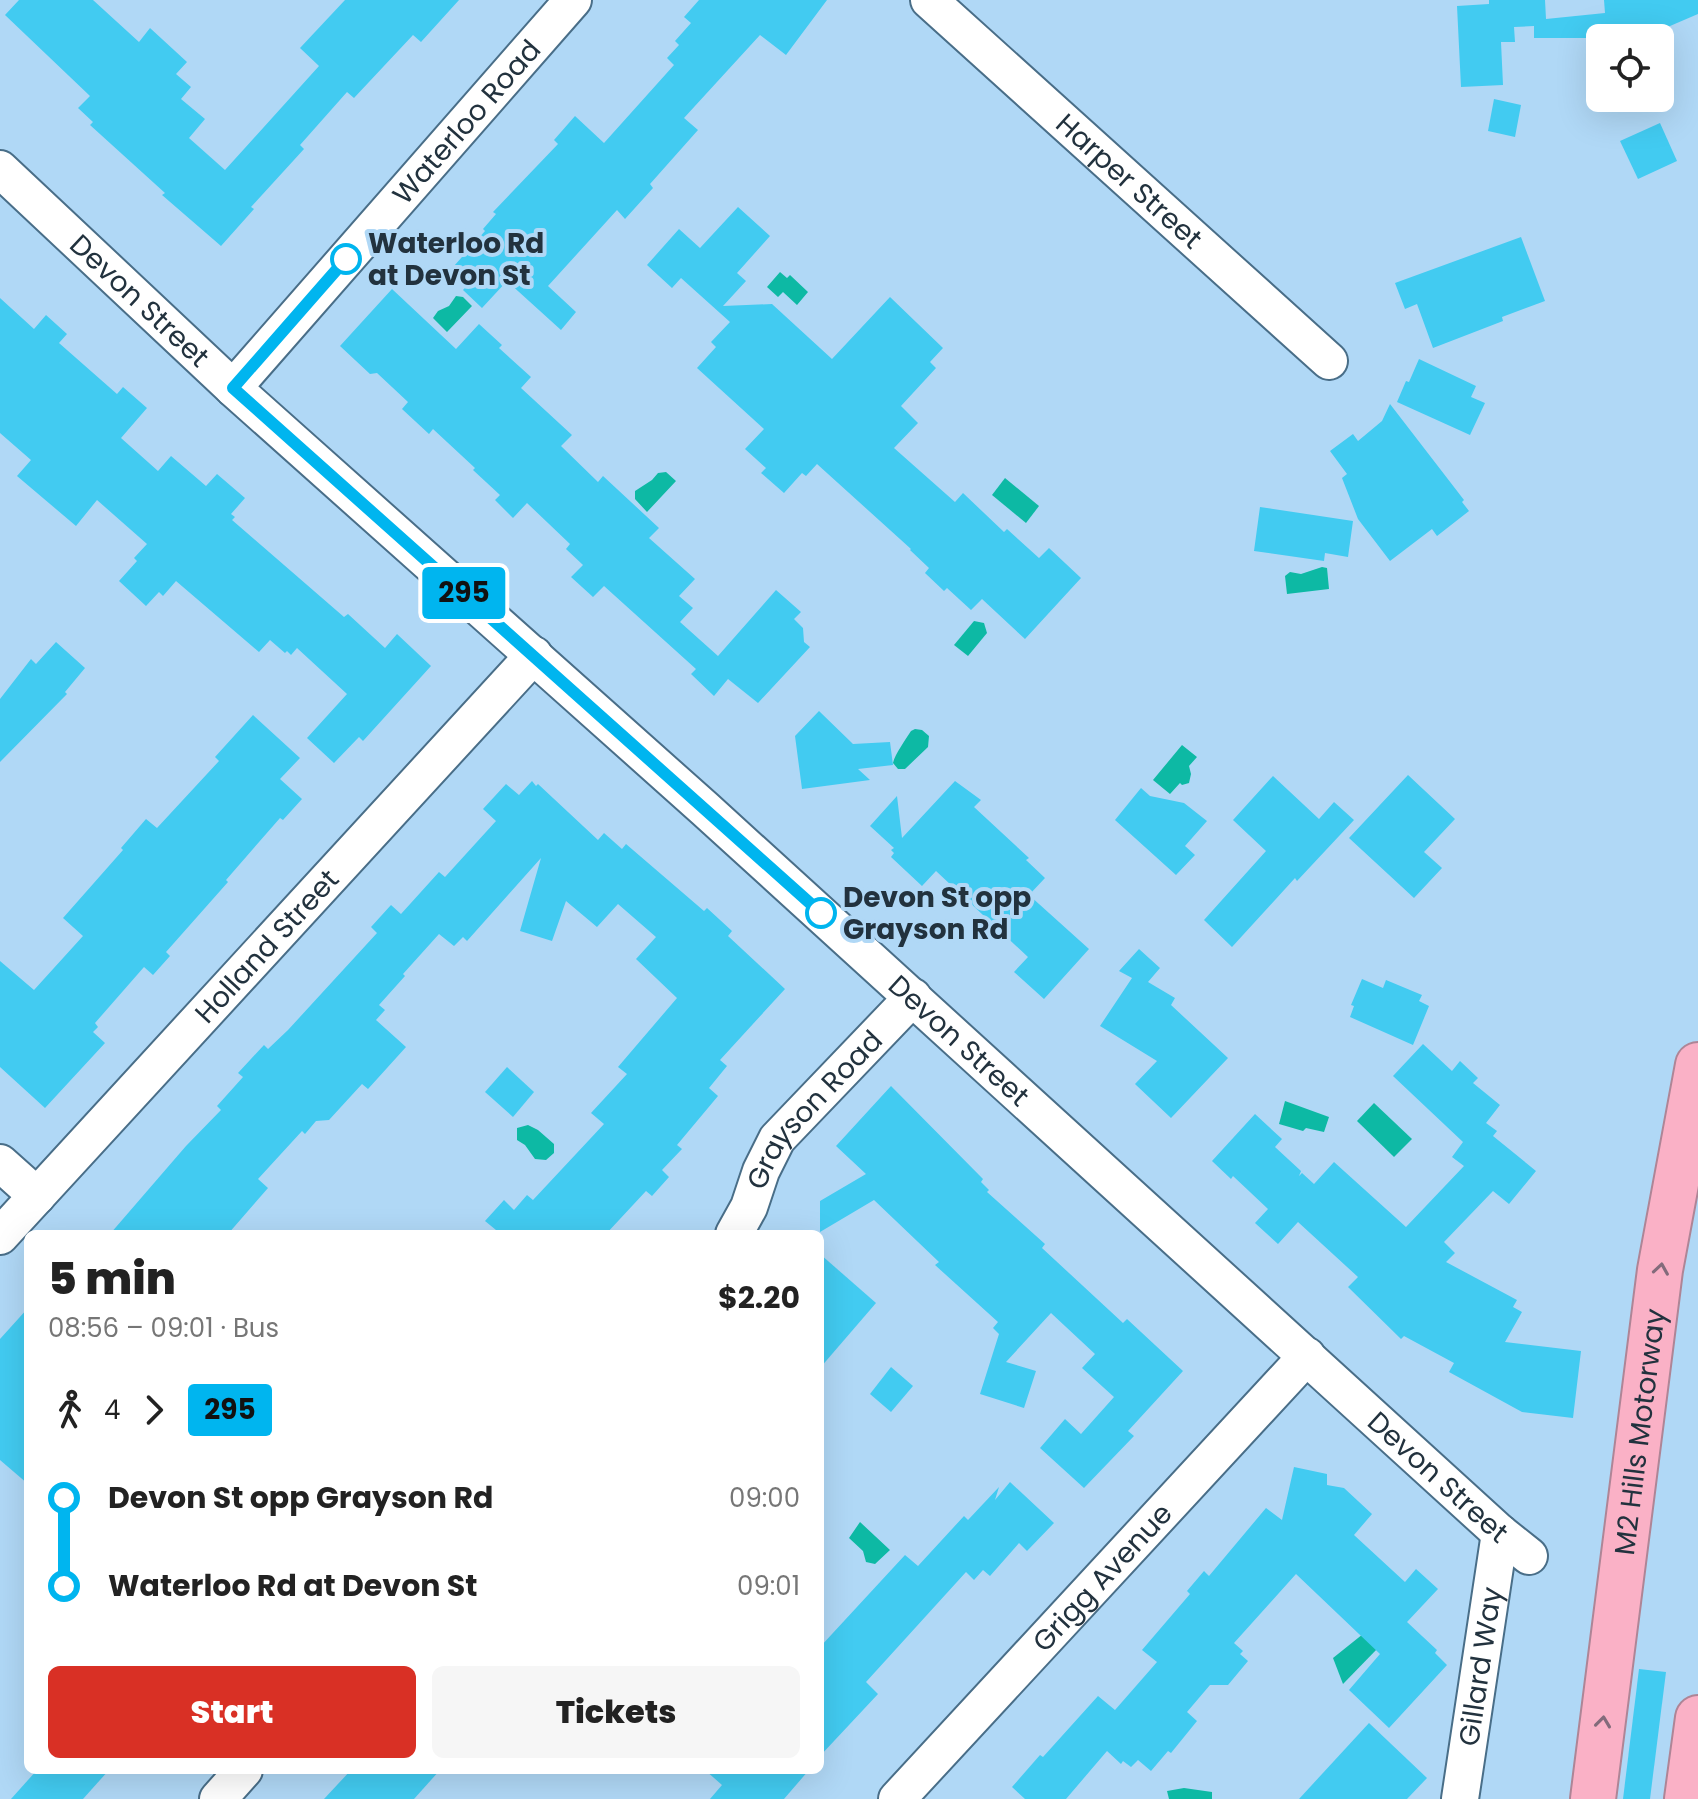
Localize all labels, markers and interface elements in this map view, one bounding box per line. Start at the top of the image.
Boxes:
map controls [1586,24,1674,112]
button: locate [1586,24,1674,112]
street label: Waterloo Road [384,31,550,213]
street label: Harper Street [1047,105,1211,258]
place label: Waterloo Rd at Devon St [368,224,544,295]
street label: Devon Street [61,226,218,376]
marker: Waterloo Rd at Devon St [331,244,361,274]
line badge: 295 [418,567,510,619]
text: 295 [438,573,490,612]
street label: Holland Street [186,861,348,1032]
place label: Devon St opp Grayson Rd [843,878,1031,949]
marker: Devon St opp Grayson Rd [806,898,836,928]
street label: Devon Street [880,966,1038,1115]
street label: Grayson Road [737,1022,891,1194]
text: 5 min [48,1248,176,1309]
one-way arrow [1652,1263,1669,1276]
text: $2.20 [718,1276,800,1319]
street label: M2 Hills Motorway [1605,1306,1675,1558]
text: 08:56 – 09:01 · Bus [48,1310,279,1346]
icon: walk [48,1388,92,1432]
icon: forward [132,1388,176,1432]
text: 295 [204,1390,256,1429]
text: 4 [104,1392,120,1428]
street label: Devon Street [1359,1403,1516,1552]
text: Devon St opp Grayson Rd [108,1476,493,1519]
text: 09:00 [729,1480,800,1516]
street label: Grigg Avenue [1024,1495,1181,1661]
text: Waterloo Rd at Devon St [108,1564,477,1607]
text: 09:01 [737,1568,800,1604]
street label: Gillard Way [1449,1584,1512,1749]
button: Start [48,1666,416,1758]
button: Tickets [432,1666,800,1758]
one-way arrow [1594,1715,1611,1728]

